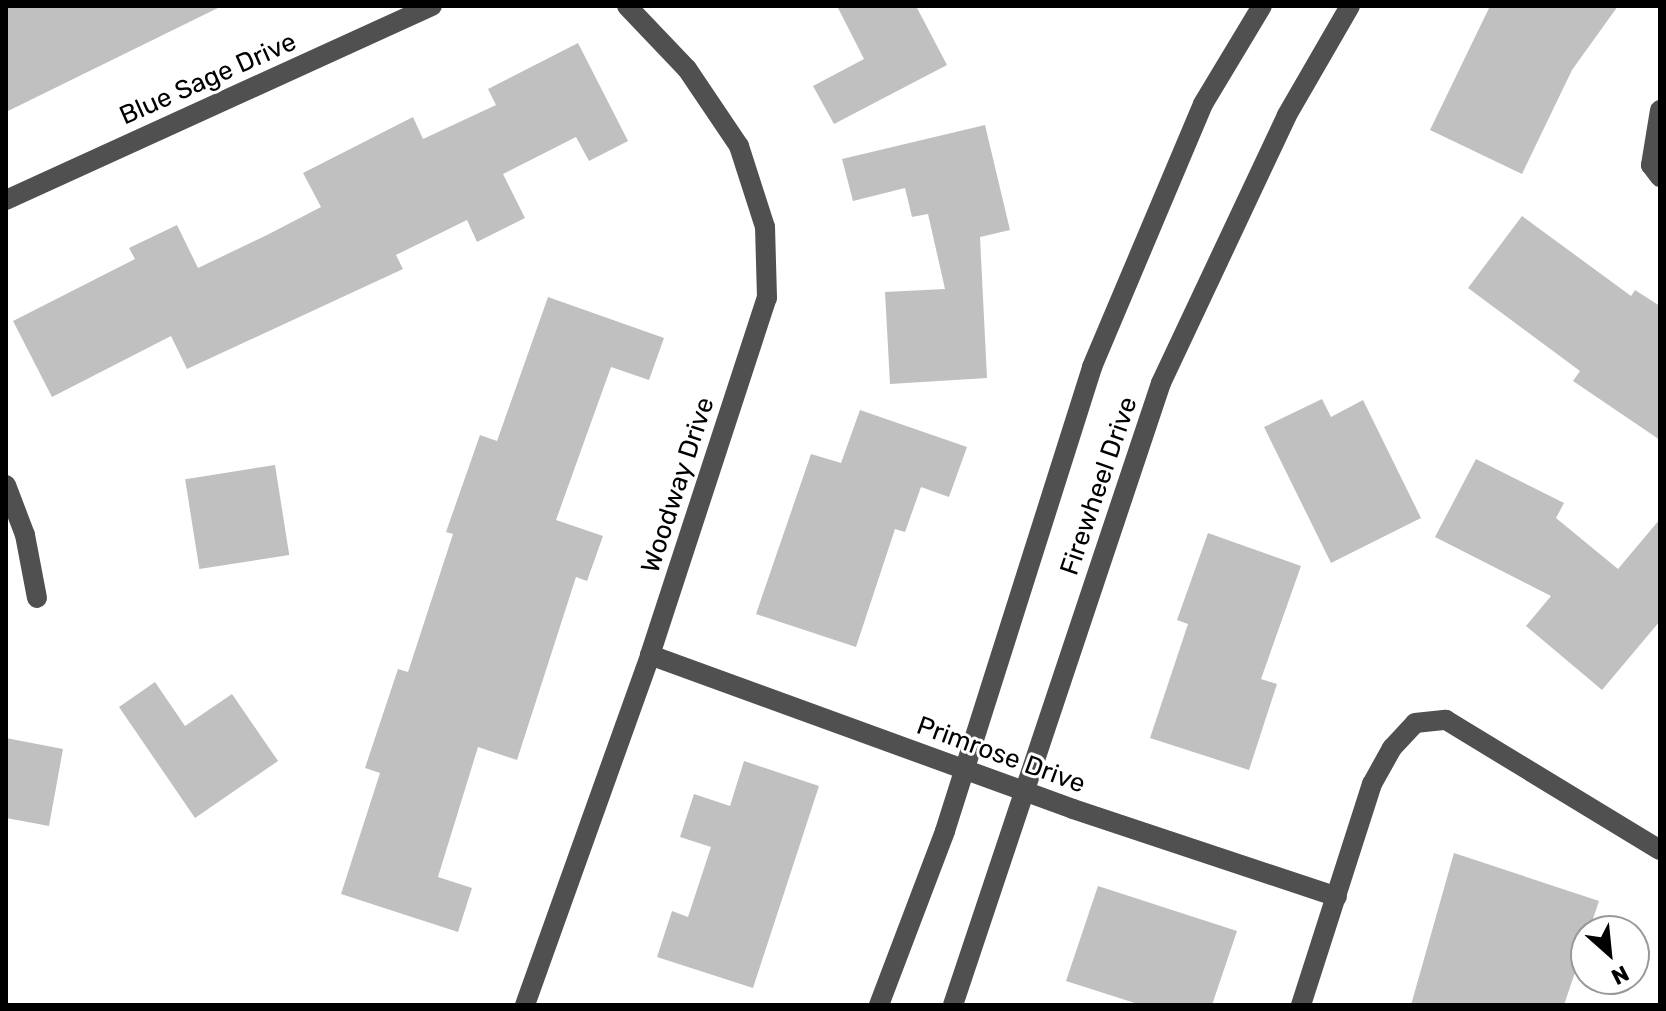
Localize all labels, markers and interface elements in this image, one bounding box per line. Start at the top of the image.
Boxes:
street label: Blue Sage Drive [115,26,301,132]
street label: Woodway Drive [635,393,721,577]
street label: Firewheel Drive [1054,393,1144,579]
street label: Primrose Drive [912,710,1090,800]
north arrow [1570,915,1650,995]
text: N [1607,959,1633,991]

